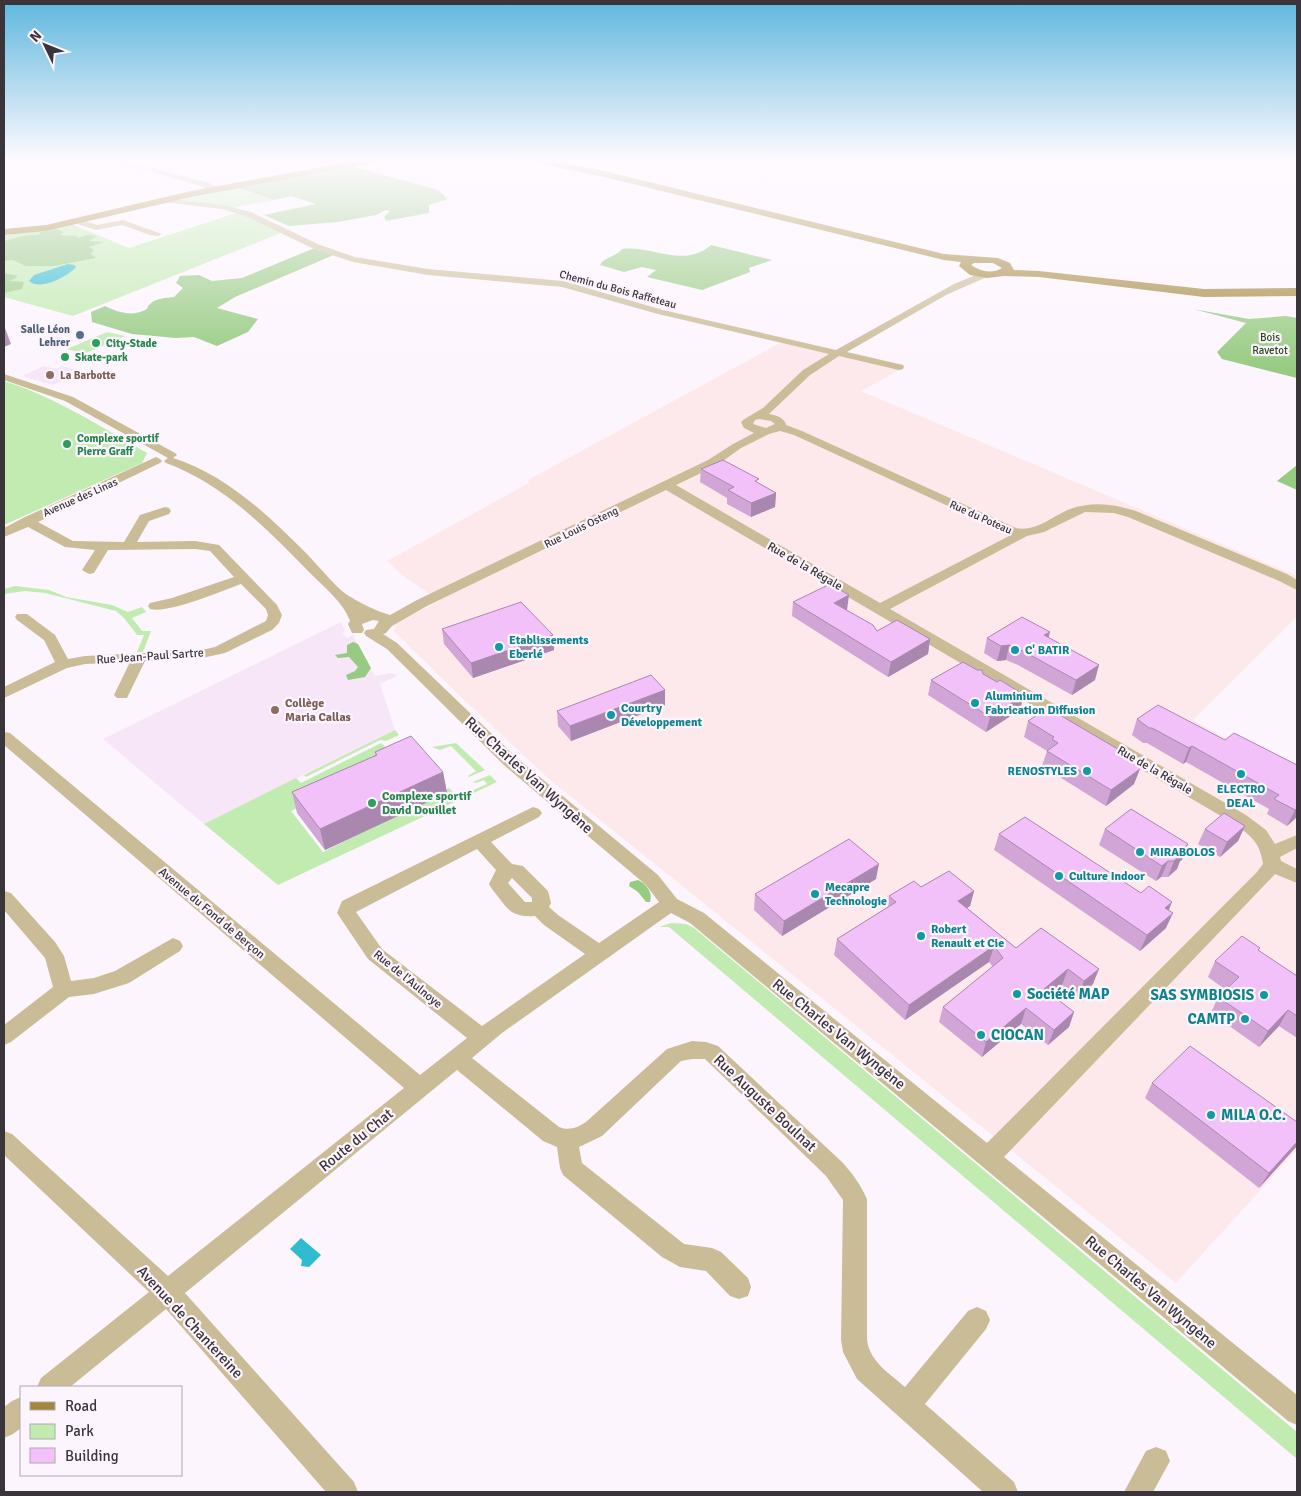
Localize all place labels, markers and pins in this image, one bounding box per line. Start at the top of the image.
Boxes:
place label: Salle Léon Lehrer [21,323,71,349]
marker: Salle Léon Lehrer [74,329,86,341]
marker: City-Stade [90,337,102,349]
place label: City-Stade [106,337,158,350]
marker: Skate-park [59,351,71,363]
place label: Skate-park [75,351,128,364]
marker: La Barbotte [44,369,56,381]
place label: La Barbotte [60,369,116,382]
place label: Complexe sportif Pierre Graff [77,432,160,458]
marker: Complexe sportif Pierre Graff [61,438,73,450]
place label: Etablissements Eberlé [509,633,589,662]
marker: Etablissements Eberlé [493,641,505,653]
place label: C' BATIR [1025,643,1070,658]
marker: C' BATIR [1009,644,1021,656]
place label: Aluminium Fabrication Diffusion [985,689,1096,718]
place label: Collège Maria Callas [285,696,352,725]
marker: Aluminium Fabrication Diffusion [969,697,981,709]
place label: Courtry Développement [621,701,702,730]
marker: Collège Maria Callas [269,704,281,716]
marker: Courtry Développement [605,709,617,721]
place label: RENOSTYLES [1008,764,1077,779]
marker: RENOSTYLES [1081,765,1093,777]
marker: ELECTRO DEAL [1235,768,1247,780]
place label: ELECTRO DEAL [1217,782,1265,811]
place label: Complexe sportif David Douillet [382,789,472,818]
marker: Complexe sportif David Douillet [366,797,378,809]
place label: MIRABOLOS [1150,845,1215,860]
marker: MIRABOLOS [1134,846,1146,858]
place label: Culture Indoor [1069,869,1145,884]
marker: Culture Indoor [1053,870,1065,882]
place label: Mecapre Technologie [825,880,887,909]
marker: Mecapre Technologie [809,888,821,900]
place label: Robert Renault et Cie [931,922,1004,951]
marker: Robert Renault et Cie [915,930,927,942]
place label: Société MAP [1027,985,1110,1003]
place label: SAS SYMBIOSIS [1150,986,1254,1004]
marker: Société MAP [1011,988,1023,1000]
marker: SAS SYMBIOSIS [1258,989,1270,1001]
place label: CAMTP [1187,1010,1235,1028]
marker: CAMTP [1239,1013,1251,1025]
place label: CIOCAN [991,1026,1044,1044]
marker: CIOCAN [975,1029,987,1041]
place label: MILA O.C. [1221,1106,1286,1124]
marker: MILA O.C. [1205,1109,1217,1121]

